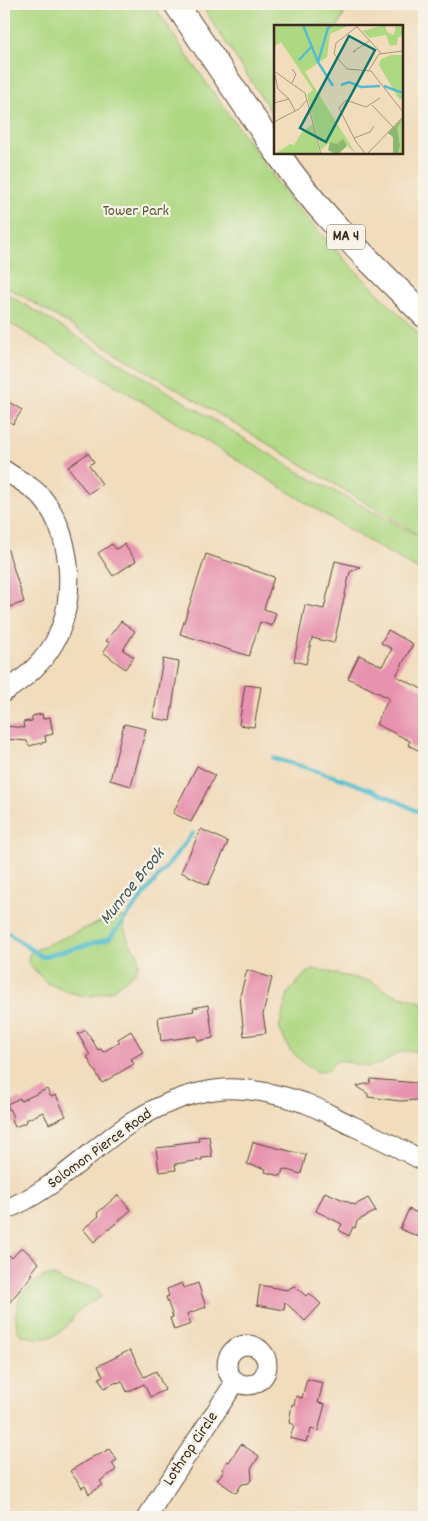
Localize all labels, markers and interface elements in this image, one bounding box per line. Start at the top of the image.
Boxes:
inset map [274,25,403,154]
park label: Tower Park [103,200,169,223]
road number: MA 4 [327,224,365,250]
water label: Munroe Brook [94,842,173,931]
street label: Solomon Pierce Road [43,1103,157,1195]
street label: Lothrop Circle [158,1407,224,1491]

